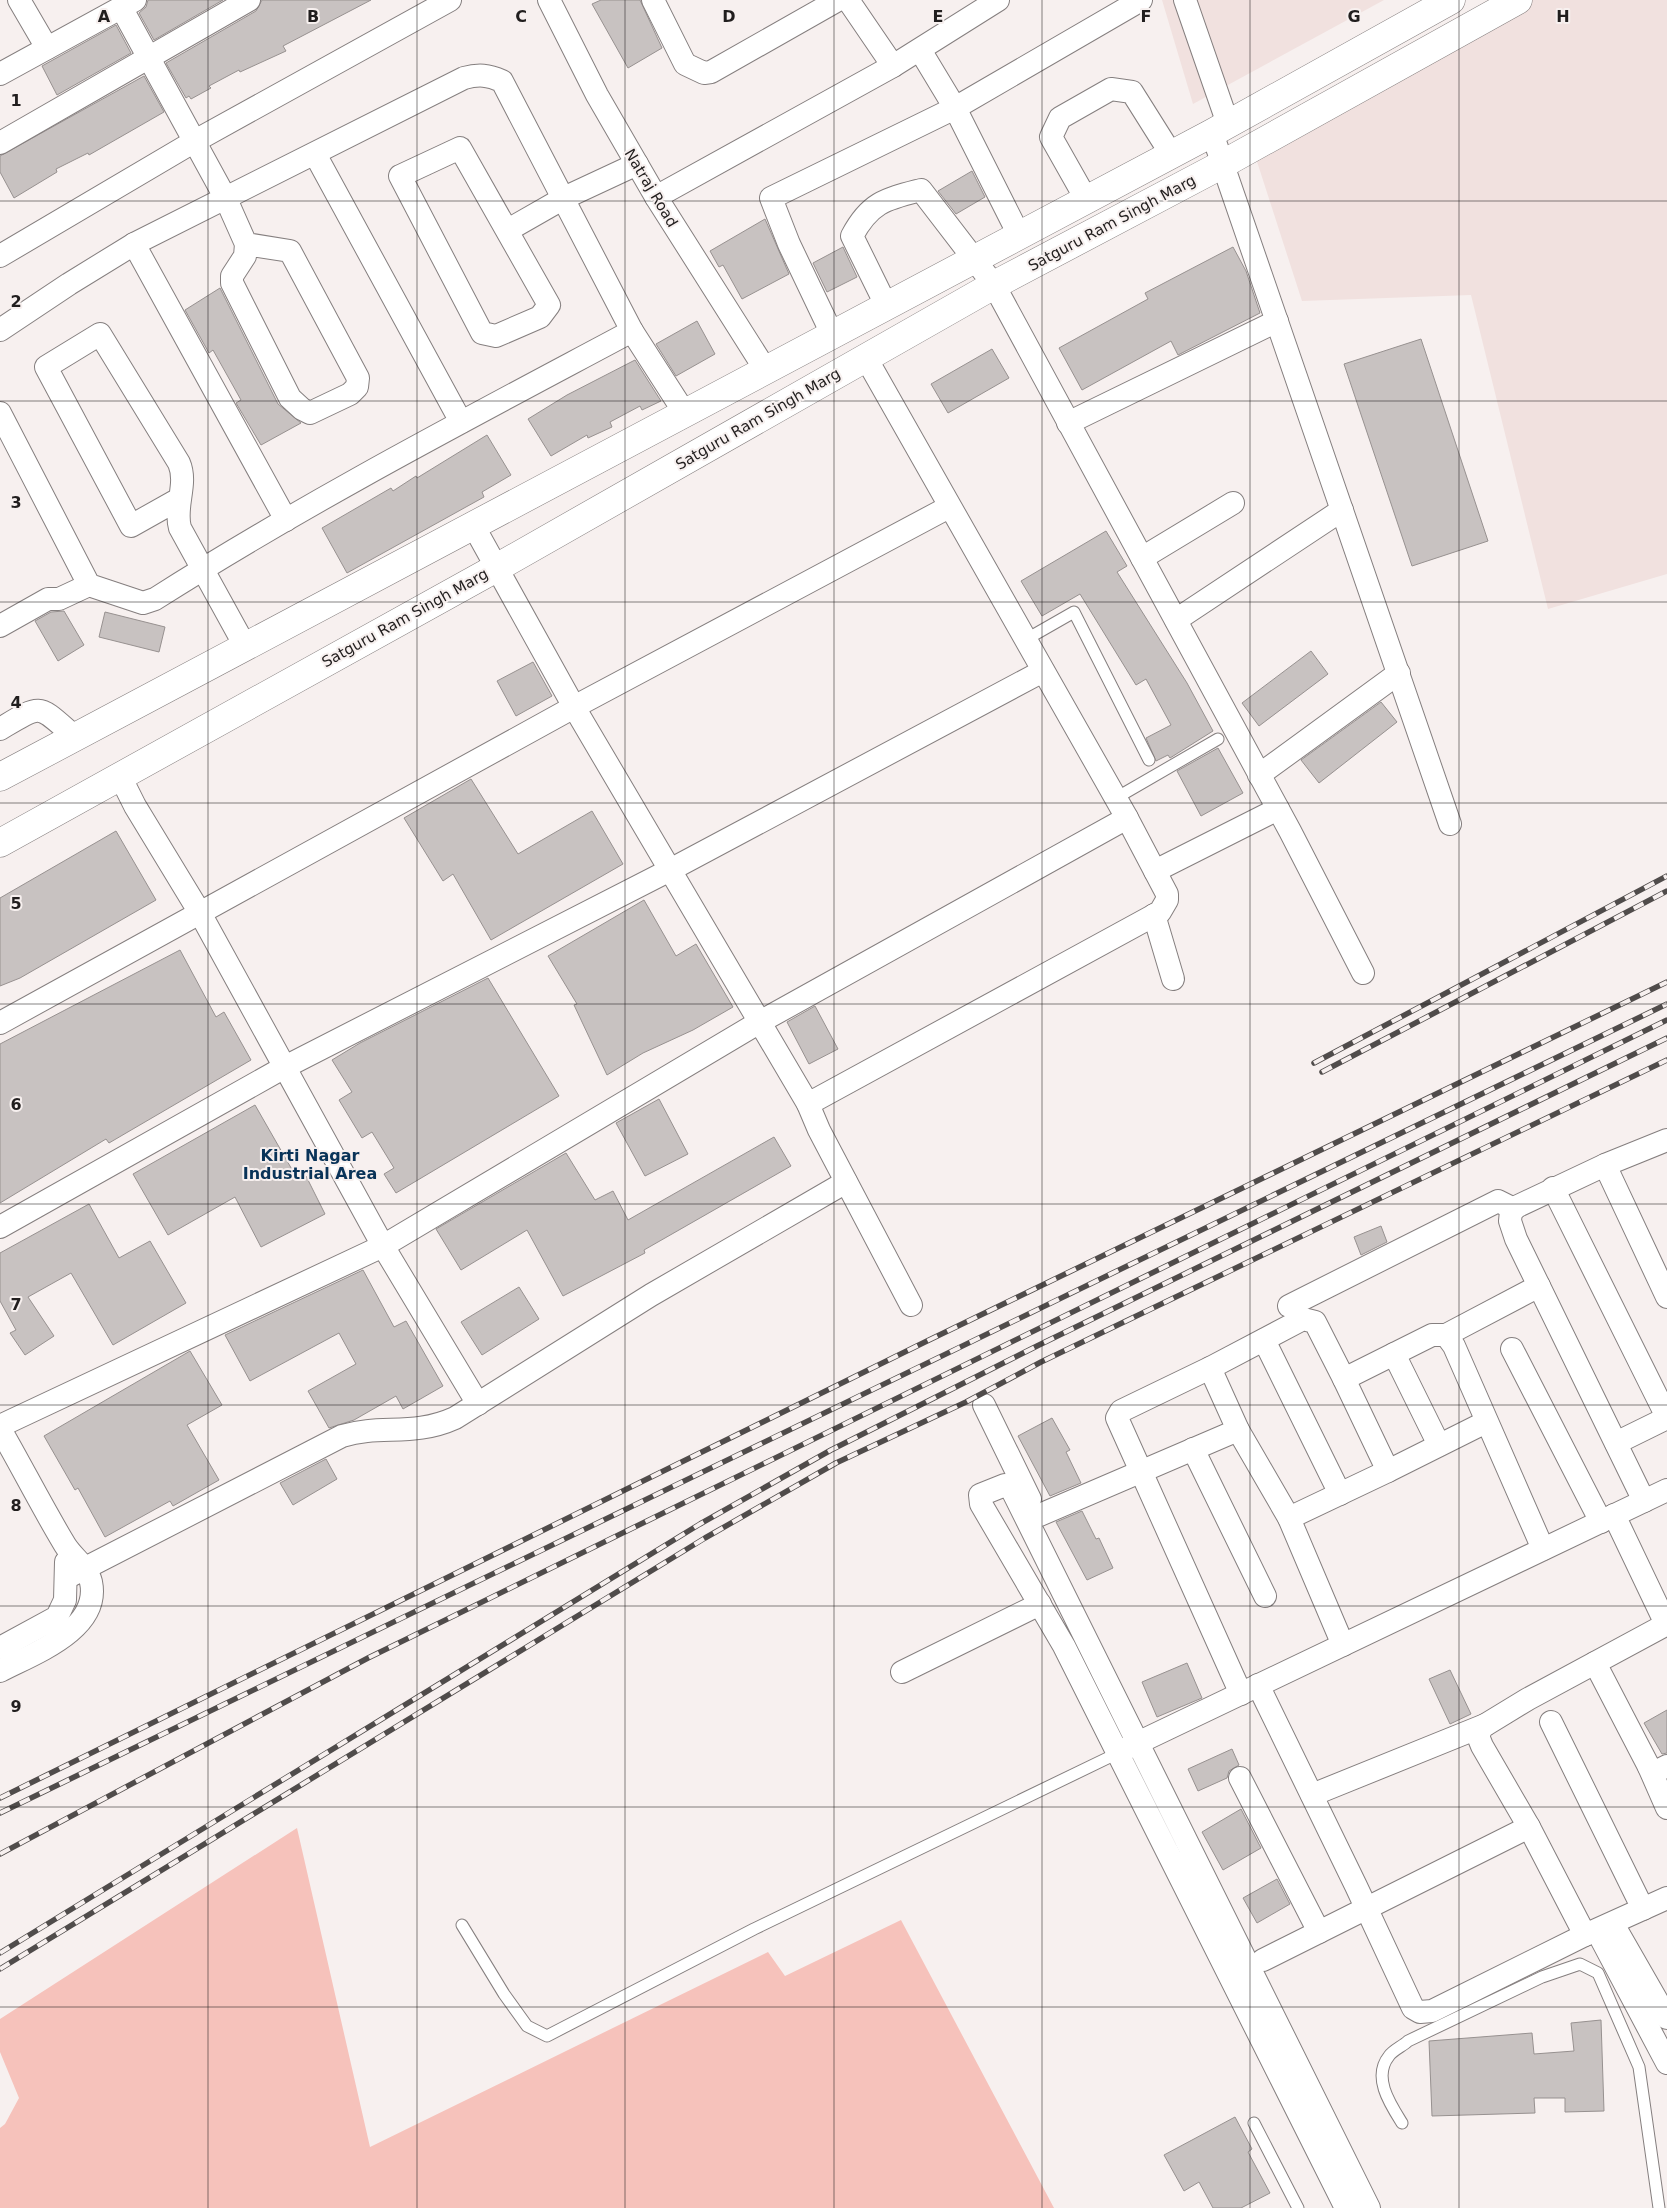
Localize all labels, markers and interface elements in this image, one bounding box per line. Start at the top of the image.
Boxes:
text: A [98,7,111,26]
text: B [307,7,319,26]
text: C [515,7,527,26]
text: D [722,7,736,26]
text: E [933,7,943,26]
text: F [1141,7,1151,26]
text: G [1347,7,1361,26]
text: H [1556,7,1570,26]
text: 1 [10,91,22,110]
street label: Natraj Road [621,146,681,230]
street label: Satguru Ram Singh Marg [1025,171,1199,275]
text: 2 [10,292,22,311]
street label: Satguru Ram Singh Marg [672,364,844,474]
text: 3 [10,493,22,512]
street label: Satguru Ram Singh Marg [319,565,491,671]
text: 4 [10,693,22,712]
text: 5 [10,894,22,913]
text: 6 [10,1095,22,1114]
district label: Kirti Nagar Industrial Area [243,1146,377,1183]
text: 7 [10,1295,22,1314]
text: 8 [10,1496,22,1515]
text: 9 [10,1697,22,1716]

